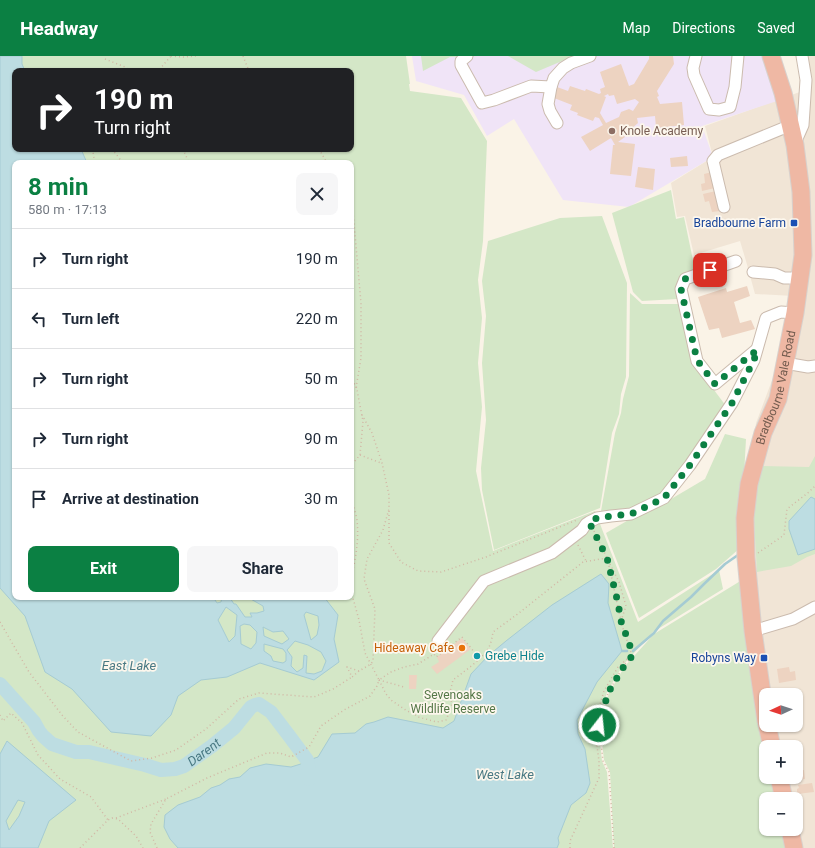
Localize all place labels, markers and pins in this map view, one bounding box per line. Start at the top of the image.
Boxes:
place label: Knole Academy [620,124,703,138]
marker: Knole Academy [607,126,617,136]
place label: Bradbourne Farm [694,216,786,230]
marker: Bradbourne Farm [789,218,799,228]
pin [693,253,727,287]
place label: Hideaway Cafe [374,641,454,655]
marker: Hideaway Cafe [457,643,467,653]
place label: Grebe Hide [485,649,544,663]
marker: Grebe Hide [472,651,482,661]
place label: Robyns Way [691,651,756,665]
marker: Robyns Way [759,653,769,663]

